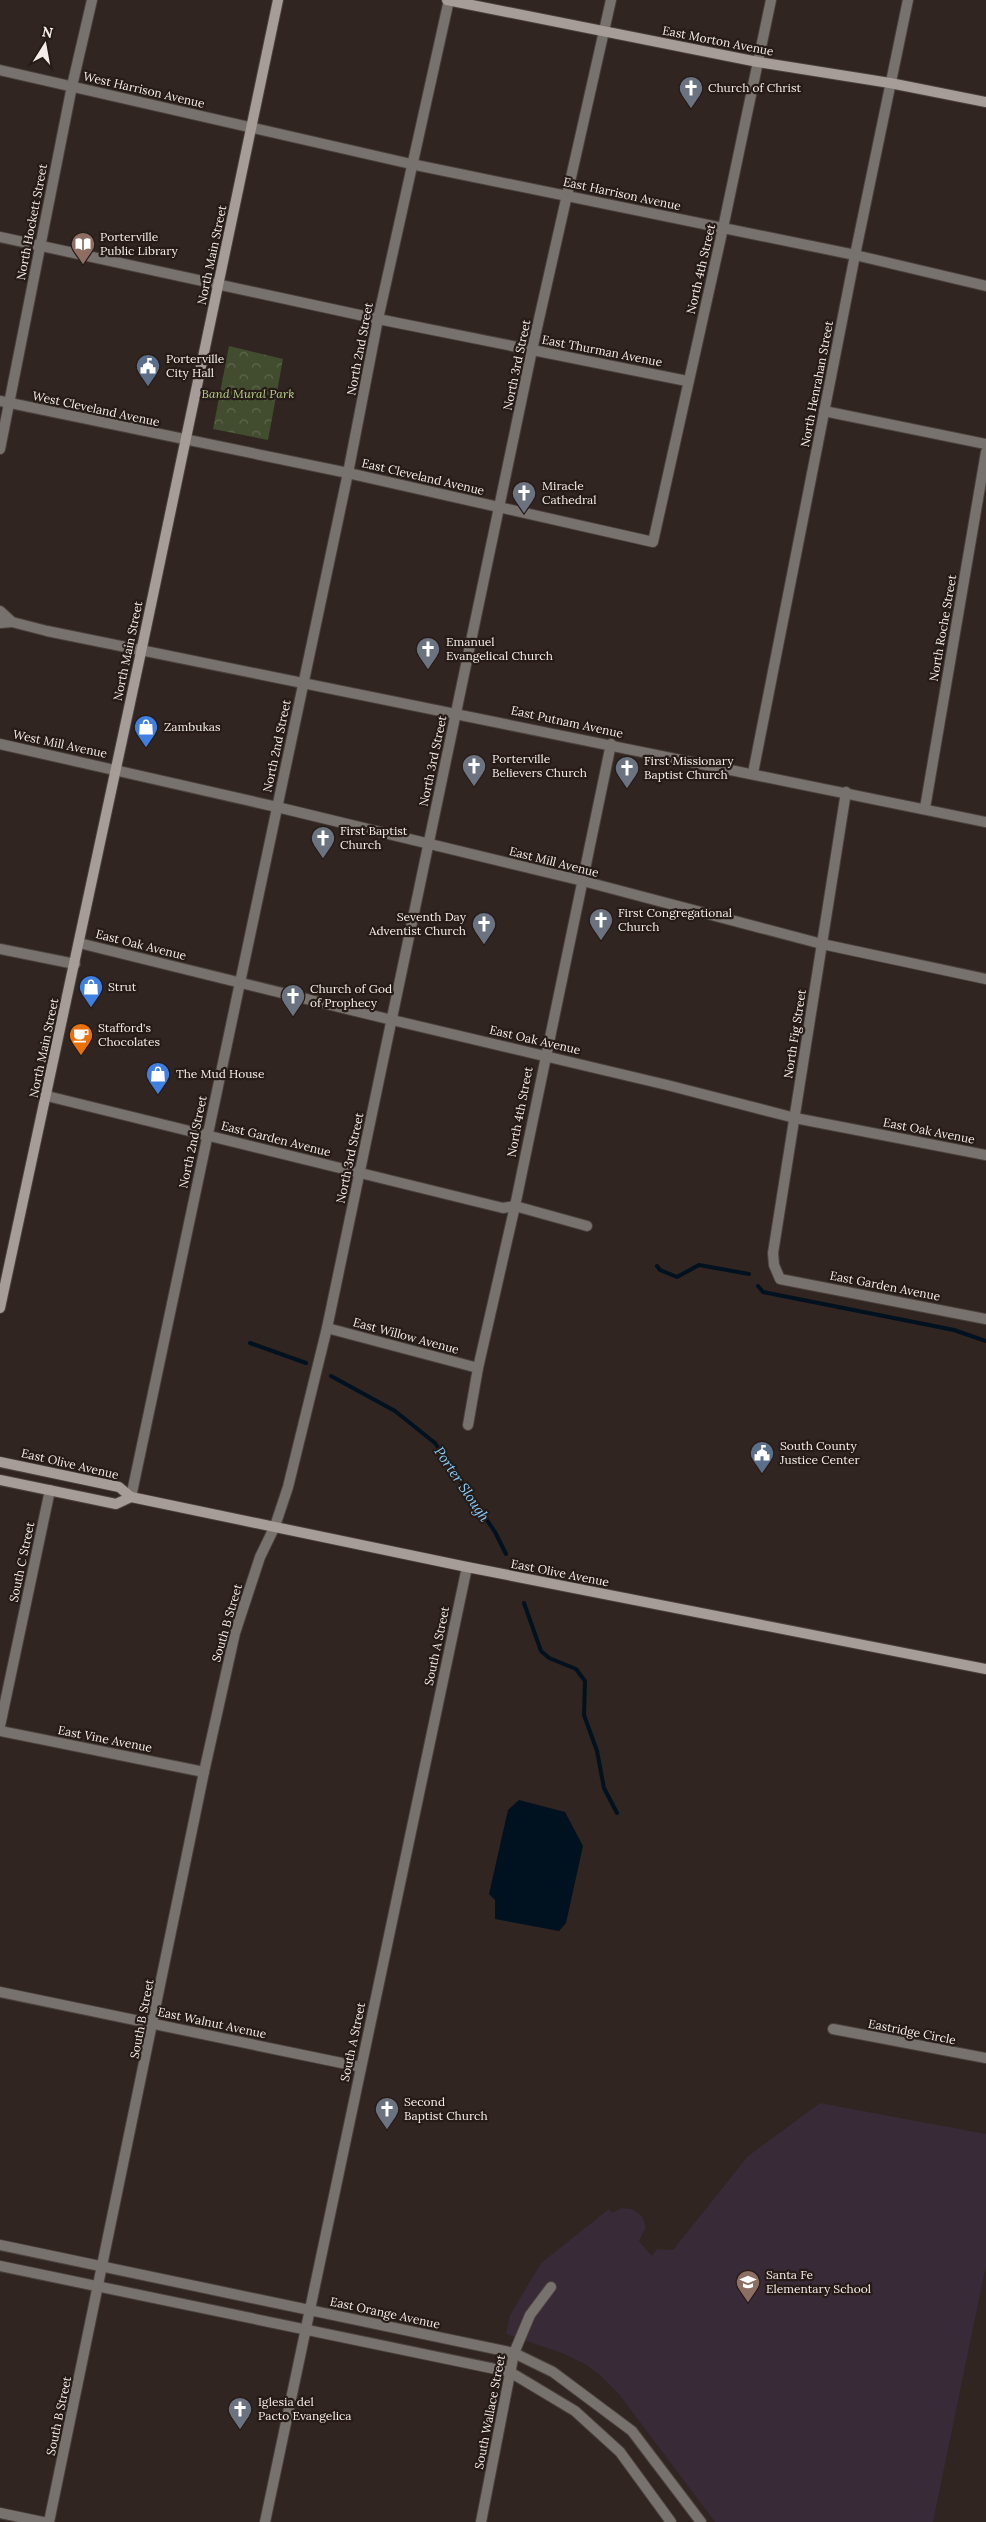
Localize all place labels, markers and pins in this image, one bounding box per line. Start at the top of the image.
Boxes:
church icon: Church of Christ [678,75,704,109]
place label: Church of Christ [708,80,801,95]
place label: Porterville Public Library [100,229,179,258]
library icon: Porterville Public Library [70,231,96,265]
place label: Porterville City Hall [166,351,225,380]
public building icon: Porterville City Hall [135,353,161,387]
place label: Miracle Cathedral [542,478,597,507]
church icon: Miracle Cathedral [511,480,537,514]
place label: Emanuel Evangelical Church [446,634,553,663]
church icon: Emanuel Evangelical Church [415,636,441,670]
shop icon: Zambukas [133,714,159,748]
place label: Zambukas [164,719,221,734]
place label: Porterville Believers Church [492,751,587,780]
church icon: Porterville Believers Church [461,753,487,787]
place label: First Missionary Baptist Church [644,753,734,782]
church icon: First Missionary Baptist Church [614,755,640,789]
place label: First Baptist Church [340,823,408,852]
church icon: First Baptist Church [310,825,336,859]
place label: First Congregational Church [618,905,732,934]
church icon: First Congregational Church [588,907,614,941]
place label: Seventh Day Adventist Church [368,909,467,938]
church icon: Seventh Day Adventist Church [471,911,497,945]
shop icon: Strut [78,974,104,1008]
place label: Strut [108,979,137,994]
place label: Church of God of Prophecy [310,981,392,1010]
church icon: Church of God of Prophecy [280,983,306,1017]
place label: Stafford's Chocolates [98,1020,160,1049]
cafe icon: Stafford's Chocolates [68,1022,94,1056]
shop icon: The Mud House [145,1061,171,1095]
place label: The Mud House [176,1066,265,1081]
place label: South County Justice Center [779,1438,860,1467]
public building icon: South County Justice Center [749,1440,775,1474]
place label: Second Baptist Church [404,2094,488,2123]
church icon: Second Baptist Church [374,2096,400,2130]
place label: Santa Fe Elementary School [766,2267,871,2296]
school or university icon: Santa Fe Elementary School [735,2269,761,2303]
place label: Iglesia del Pacto Evangelica [258,2394,352,2423]
church icon: Iglesia del Pacto Evangelica [227,2396,253,2430]

